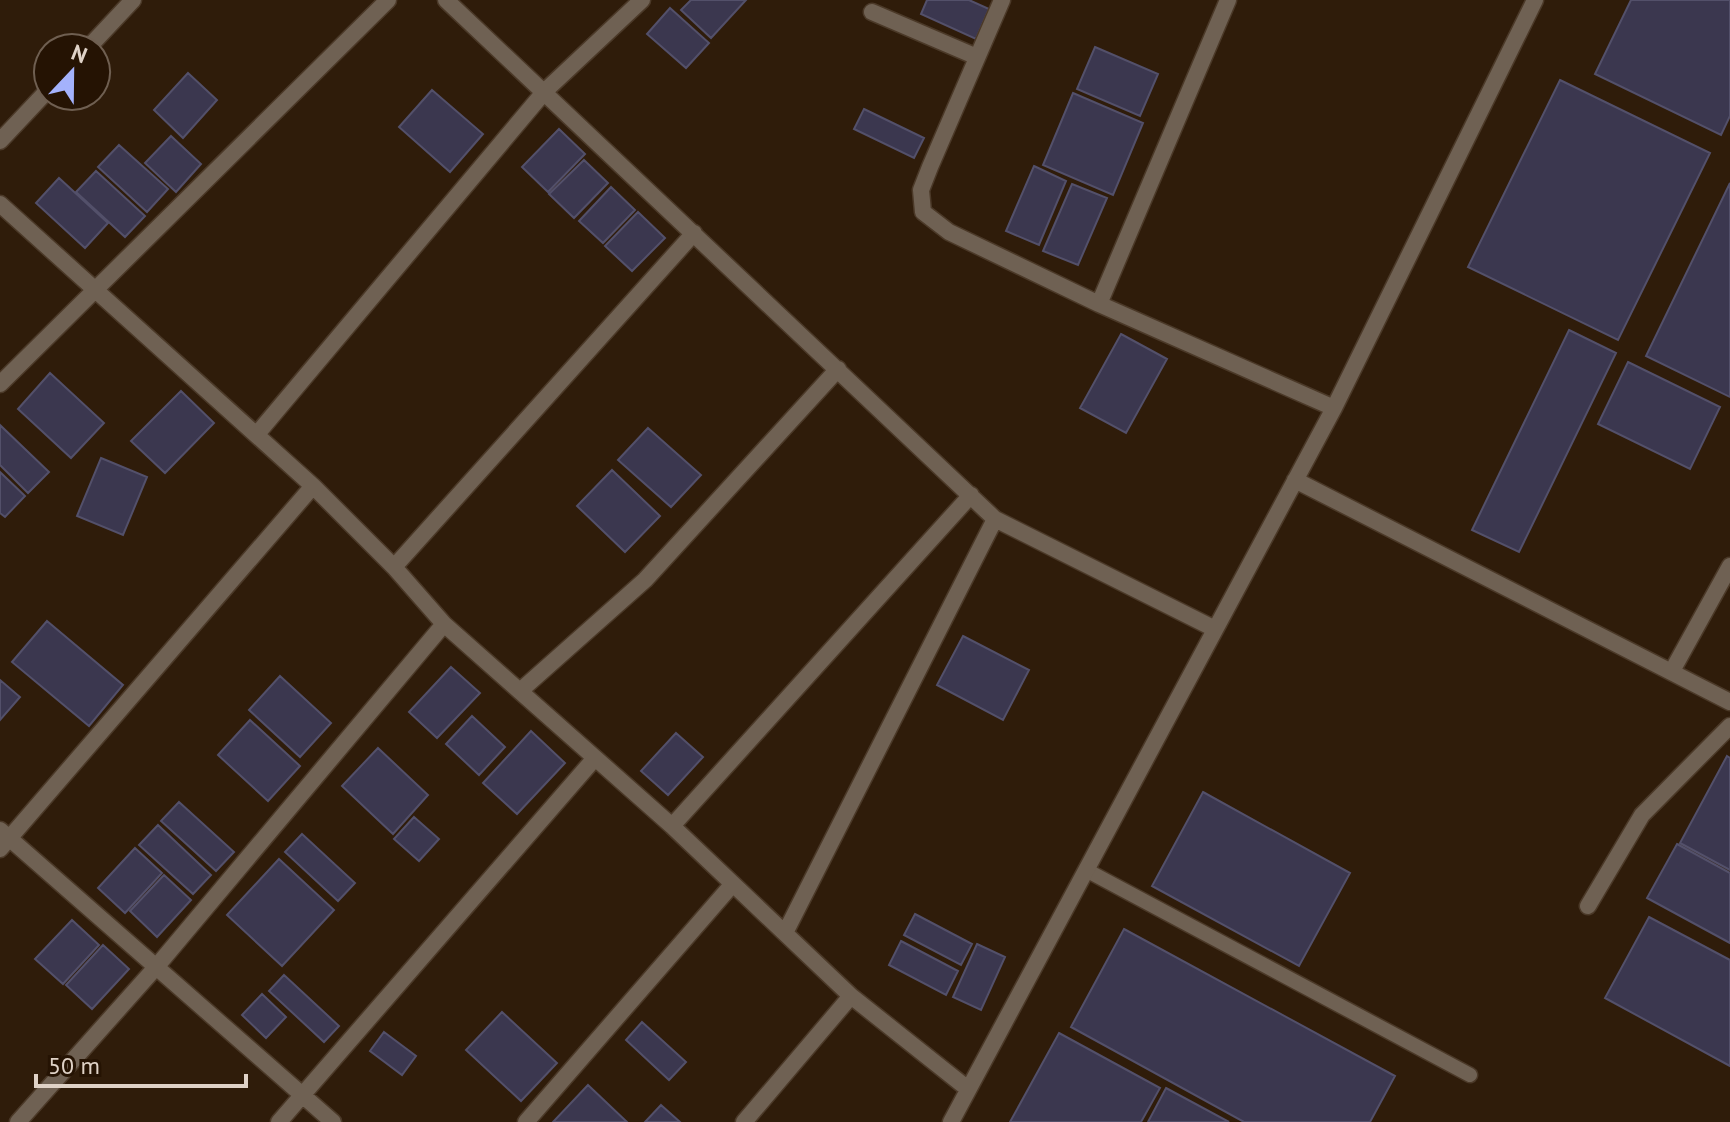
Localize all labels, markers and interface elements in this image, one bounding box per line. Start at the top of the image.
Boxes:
north arrow [32,32,112,112]
text: N [68,38,91,69]
scale bar [36,1038,246,1088]
text: 50 m [48,1050,100,1081]

